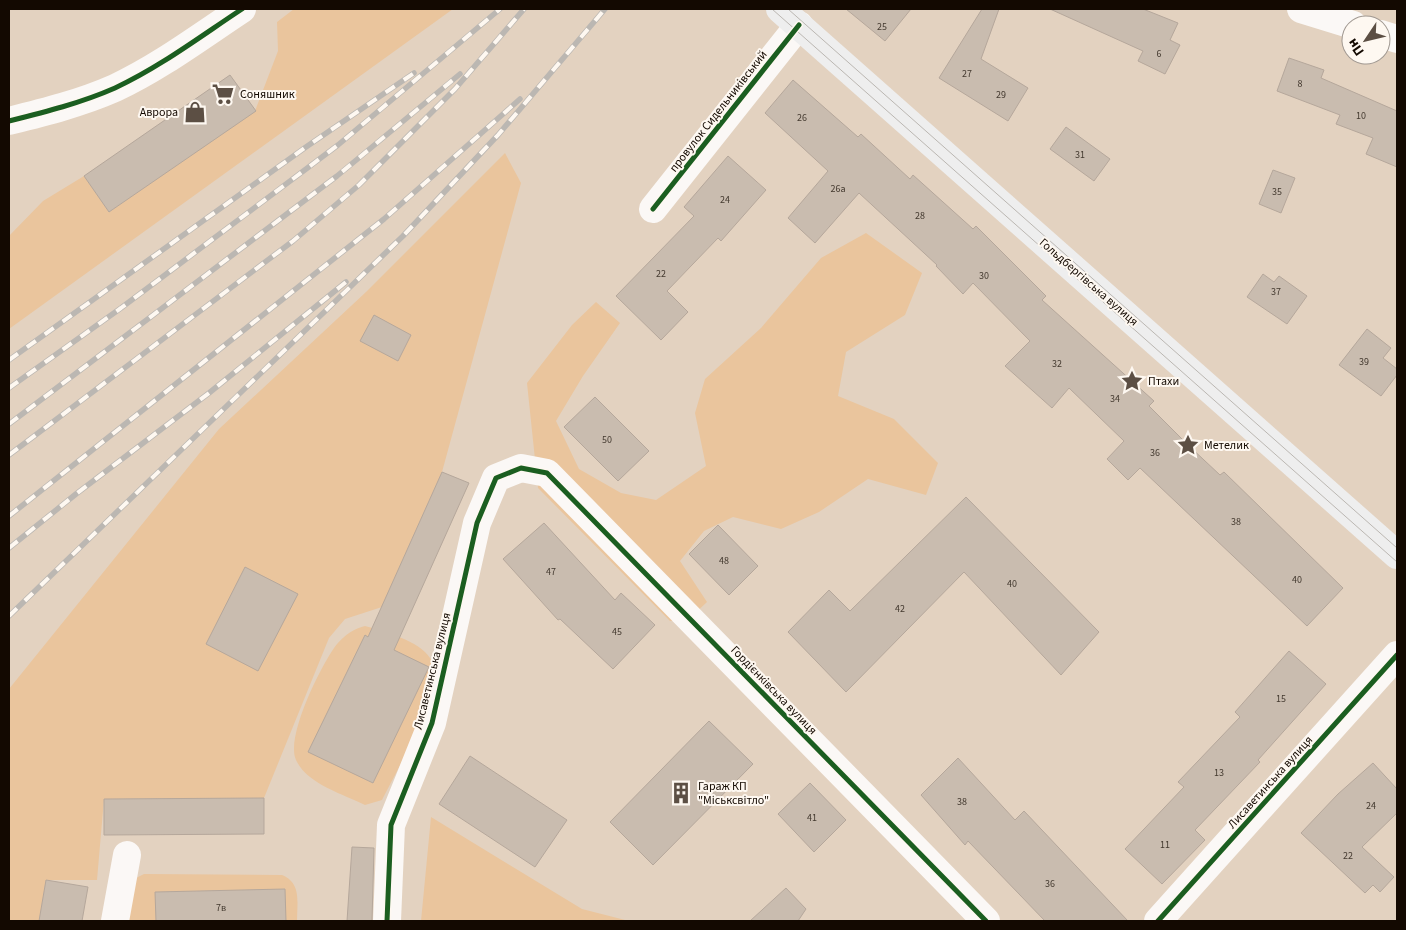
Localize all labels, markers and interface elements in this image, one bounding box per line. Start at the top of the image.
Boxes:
north arrow [1341,15,1391,65]
house number: 25 [877,20,887,34]
text: Пн [1343,34,1369,60]
street label: провулок Сидельниківський [665,47,771,176]
house number: 6 [1157,47,1162,61]
house number: 27 [962,67,972,81]
house number: 8 [1298,77,1303,91]
supermarket icon: Соняшник [210,81,236,107]
place label: Соняшник [240,86,295,103]
house number: 29 [996,88,1006,102]
shop icon: Аврора [182,99,208,125]
place label: Аврора [140,104,178,121]
house number: 10 [1356,109,1366,123]
house number: 26 [797,111,807,125]
house number: 31 [1075,148,1085,162]
house number: 26а [831,182,845,196]
house number: 35 [1272,185,1282,199]
house number: 24 [720,193,730,207]
house number: 28 [915,209,925,223]
street label: Гольдбергівська вулиця [1035,235,1142,330]
house number: 22 [656,267,666,281]
house number: 30 [979,269,989,283]
house number: 37 [1271,285,1281,299]
house number: 39 [1359,355,1369,369]
house number: 32 [1052,357,1062,371]
place icon: Птахи [1119,368,1145,394]
place label: Птахи [1148,373,1179,390]
house number: 34 [1110,392,1120,406]
place icon: Метелик [1175,432,1201,458]
house number: 50 [602,433,612,447]
place label: Метелик [1204,437,1249,454]
house number: 36 [1150,446,1160,460]
house number: 38 [1231,515,1241,529]
house number: 48 [719,554,729,568]
house number: 47 [546,565,556,579]
house number: 40 [1292,573,1302,587]
house number: 40 [1007,577,1017,591]
house number: 42 [895,602,905,616]
street label: Лисаветинська вулиця [410,611,455,731]
house number: 45 [612,625,622,639]
street label: Гордієнківська вулиця [727,642,821,739]
house number: 15 [1276,692,1286,706]
street label: Лисаветинська вулиця [1224,732,1317,833]
house number: 13 [1214,766,1224,780]
place label: Гараж КП "Міськсвітло" [698,778,769,809]
building icon: Гараж КП "Міськсвітло" [668,780,694,806]
house number: 38 [957,795,967,809]
house number: 24 [1366,799,1376,813]
house number: 41 [807,811,817,825]
house number: 11 [1160,838,1170,852]
house number: 22 [1343,849,1353,863]
house number: 36 [1045,877,1055,891]
house number: 7в [216,901,226,915]

